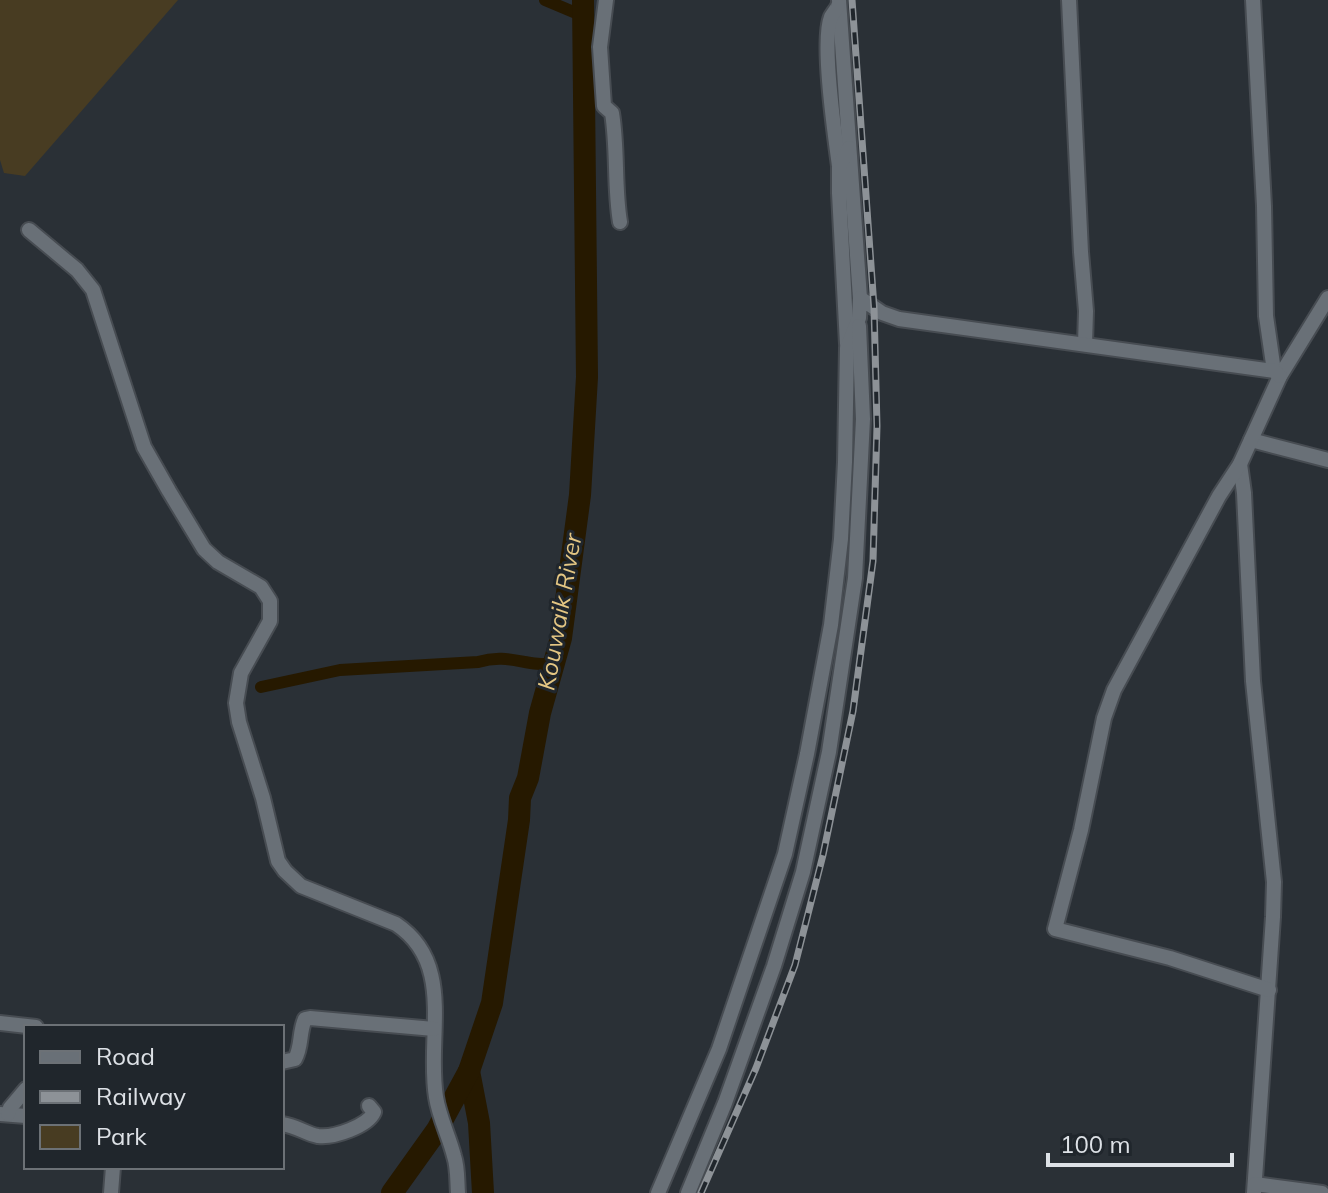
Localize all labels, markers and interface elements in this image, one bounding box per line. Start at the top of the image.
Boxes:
water label: Kouwaik River [530,530,588,692]
legend [24,1025,284,1169]
text: Road [96,1041,155,1071]
text: Railway [96,1081,186,1111]
scale bar [1048,1117,1232,1167]
text: Park [96,1121,147,1151]
text: 100 m [1060,1129,1131,1159]

